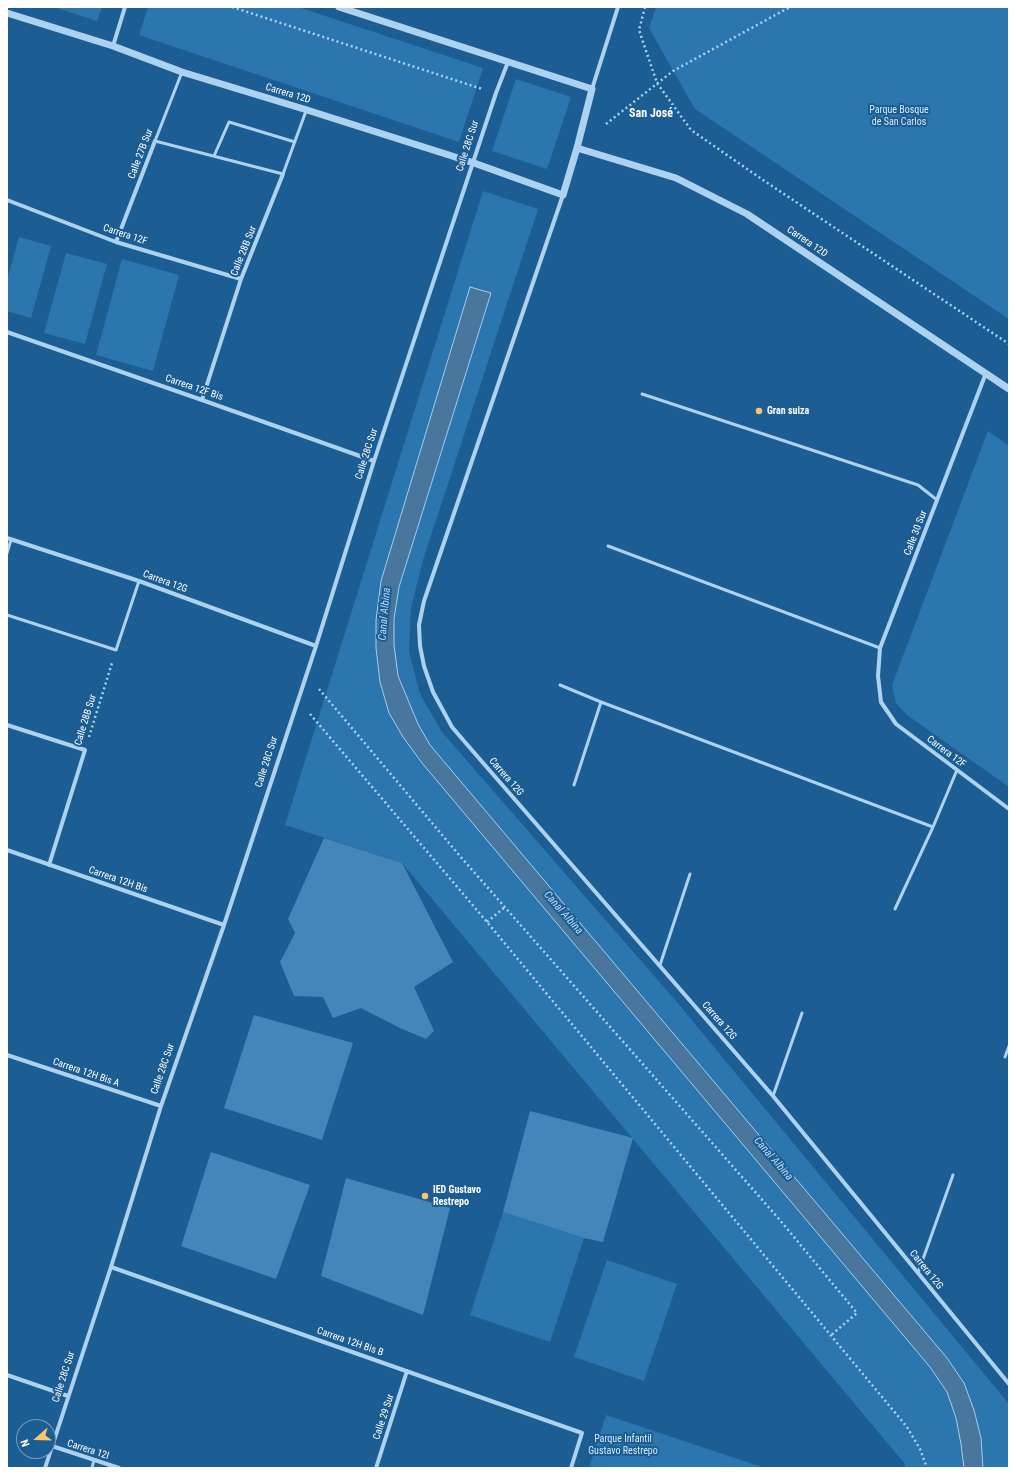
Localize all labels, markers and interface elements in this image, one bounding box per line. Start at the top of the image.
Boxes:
street label: Carrera 12D [264,81,312,107]
park label: Parque Bosque de San Carlos [869,104,929,128]
district label: San José [629,107,673,121]
street label: Calle 28C Sur [454,119,482,173]
street label: Calle 27B Sur [126,127,156,181]
street label: Carrera 12F [101,222,149,248]
street label: Calle 28B Sur [229,224,259,278]
street label: Carrera 12D [784,224,830,260]
street label: Carrera 12F Bis [164,372,224,404]
place label: Gran suiza [767,405,809,417]
marker: Gran suiza [754,406,764,416]
street label: Calle 28C Sur [353,427,381,481]
street label: Calle 30 Sur [902,509,930,557]
street label: Carrera 12G [141,568,189,596]
water label: Canal Albina [376,587,394,641]
street label: Calle 28B Sur [73,693,99,747]
street label: Carrera 12F [924,733,968,771]
street label: Calle 28C Sur [253,735,281,789]
street label: Carrera 12G [486,755,526,799]
street label: Carrera 12H Bis [87,864,149,896]
water label: Canal Albina [541,889,585,937]
street label: Carrera 12G [699,999,739,1043]
street label: Calle 28C Sur [149,1042,177,1096]
street label: Carrera 12H Bis A [51,1056,121,1090]
water label: Canal Albina [751,1135,795,1183]
place label: IED Gustavo Restrepo [433,1184,481,1208]
marker: IED Gustavo Restrepo [420,1191,430,1201]
street label: Carrera 12G [907,1248,945,1292]
street label: Carrera 12H Bis B [315,1325,385,1359]
street label: Calle 28C Sur [50,1350,78,1404]
street label: Calle 29 Sur [371,1393,397,1441]
north arrow [16,1419,56,1459]
park label: Parque Infantil Gustavo Restrepo [588,1433,658,1456]
text: N [18,1438,32,1448]
street label: Carrera 12I [65,1438,111,1462]

